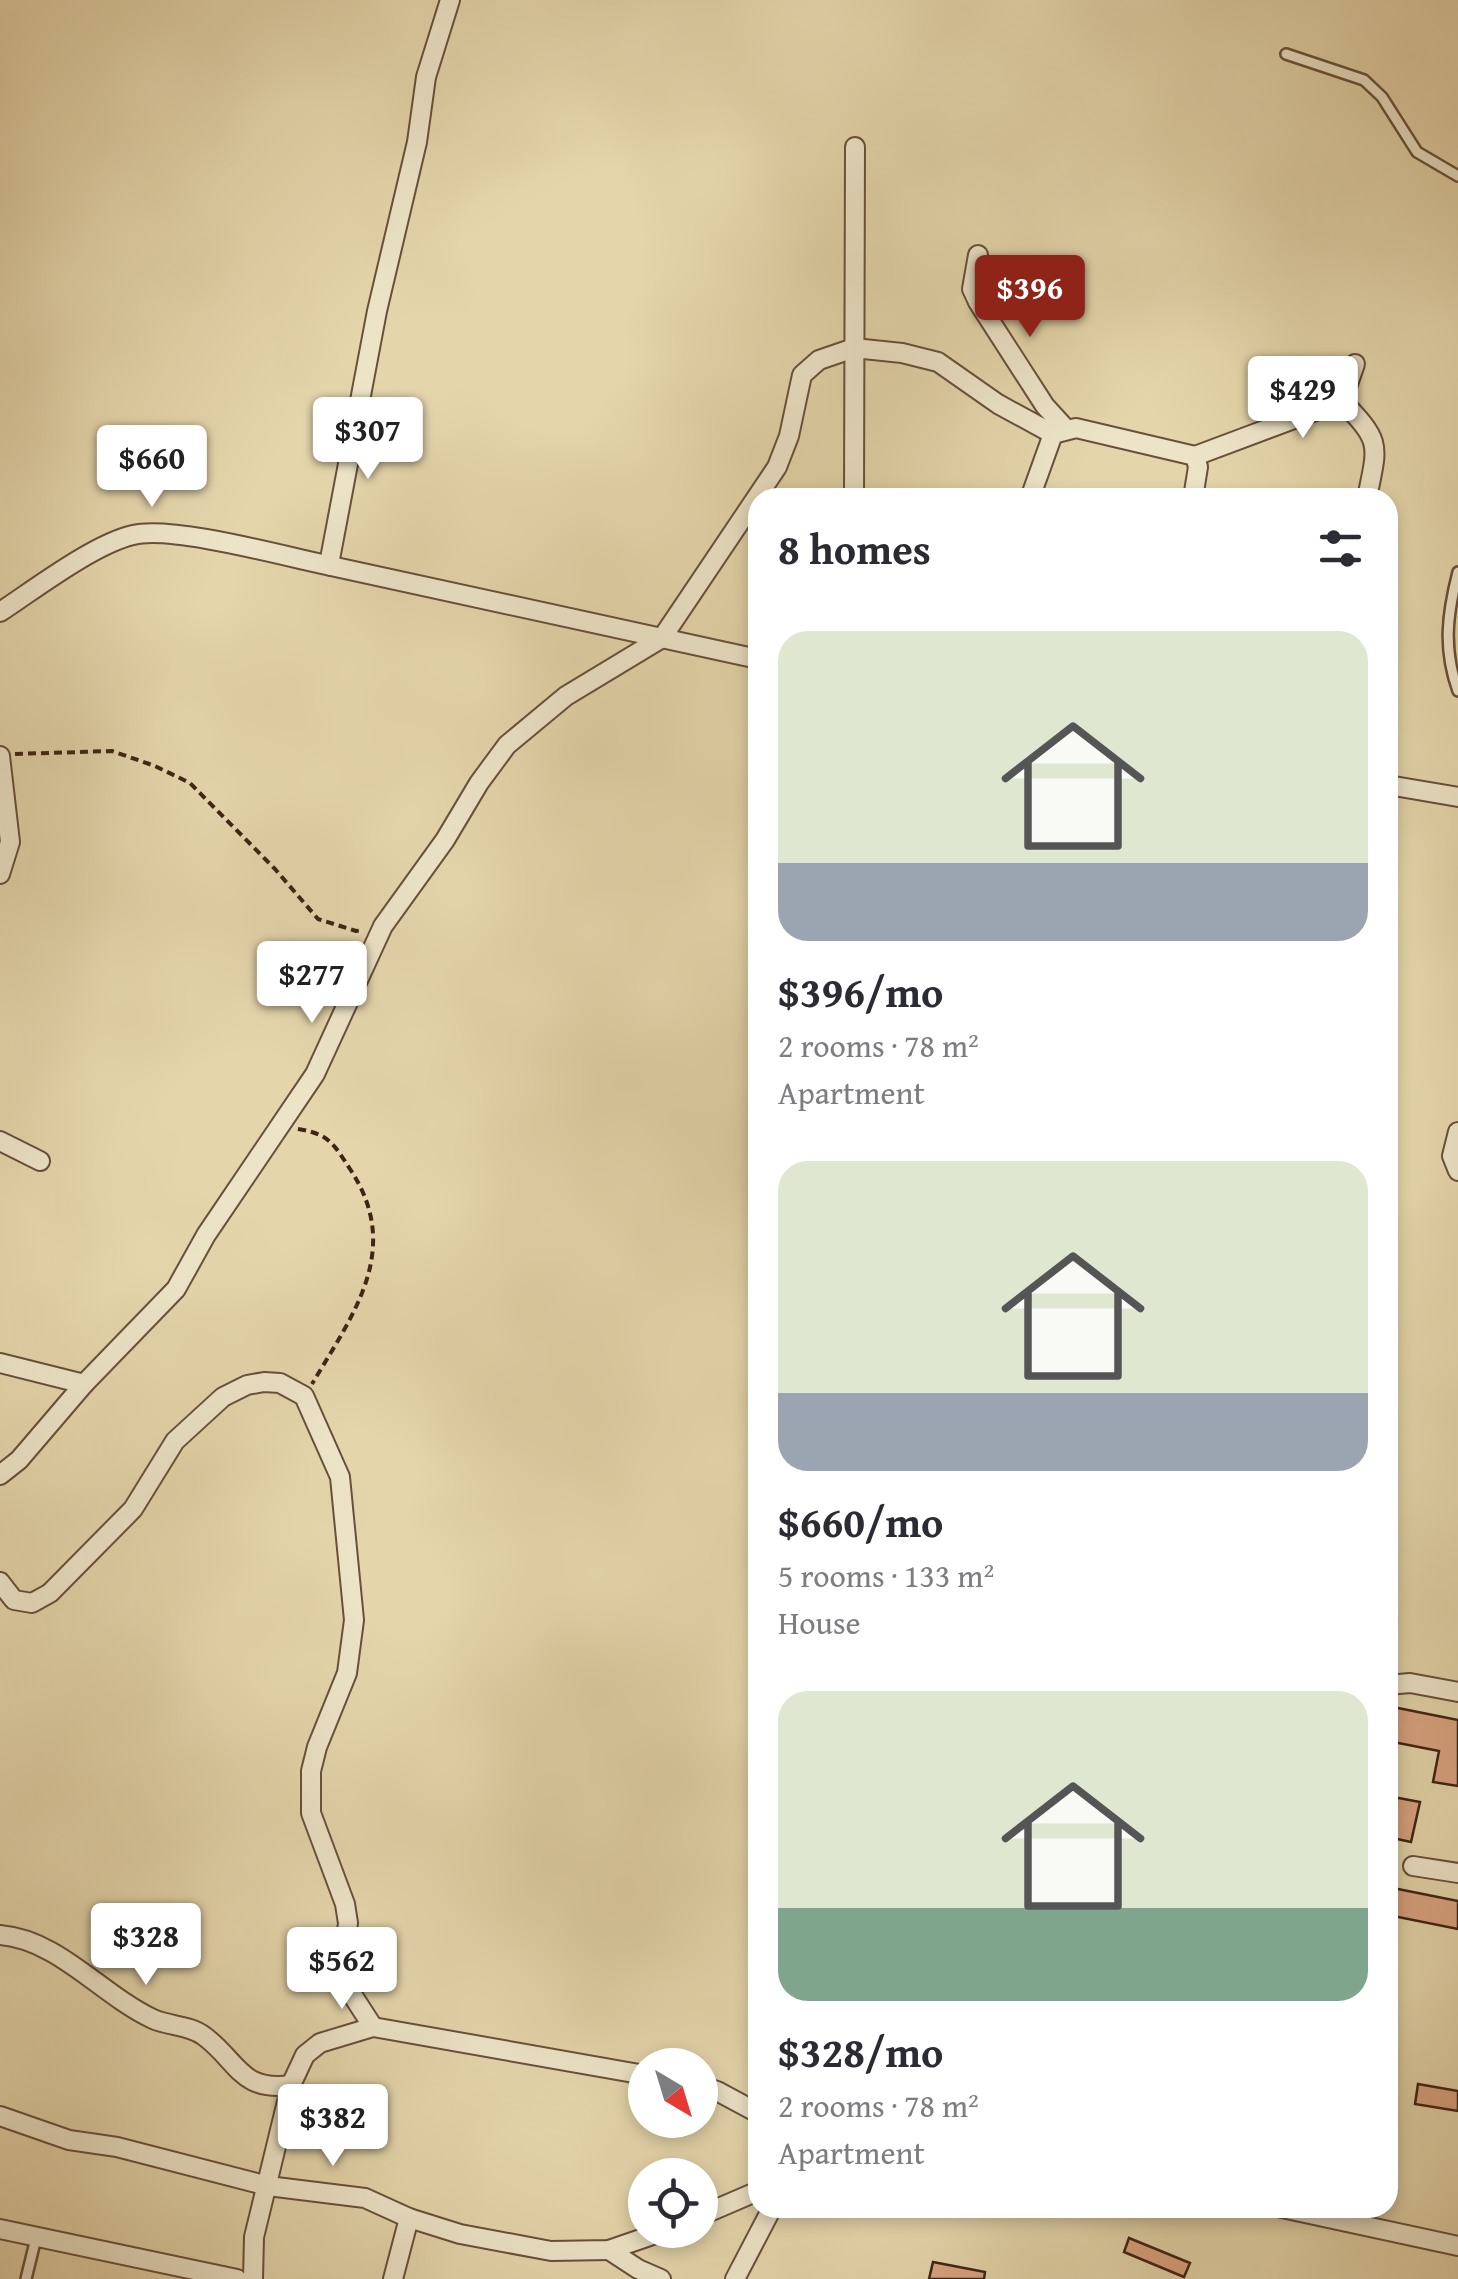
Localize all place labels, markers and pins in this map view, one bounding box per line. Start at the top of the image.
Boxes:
pin: $396 [971,255,1089,340]
pin: $429 [1244,356,1362,441]
pin: $307 [309,397,427,482]
pin: $660 [93,425,211,510]
pin: $277 [253,941,371,1026]
pin: $328 [87,1903,205,1988]
pin: $562 [283,1927,401,2012]
pin: $382 [274,2084,392,2169]

